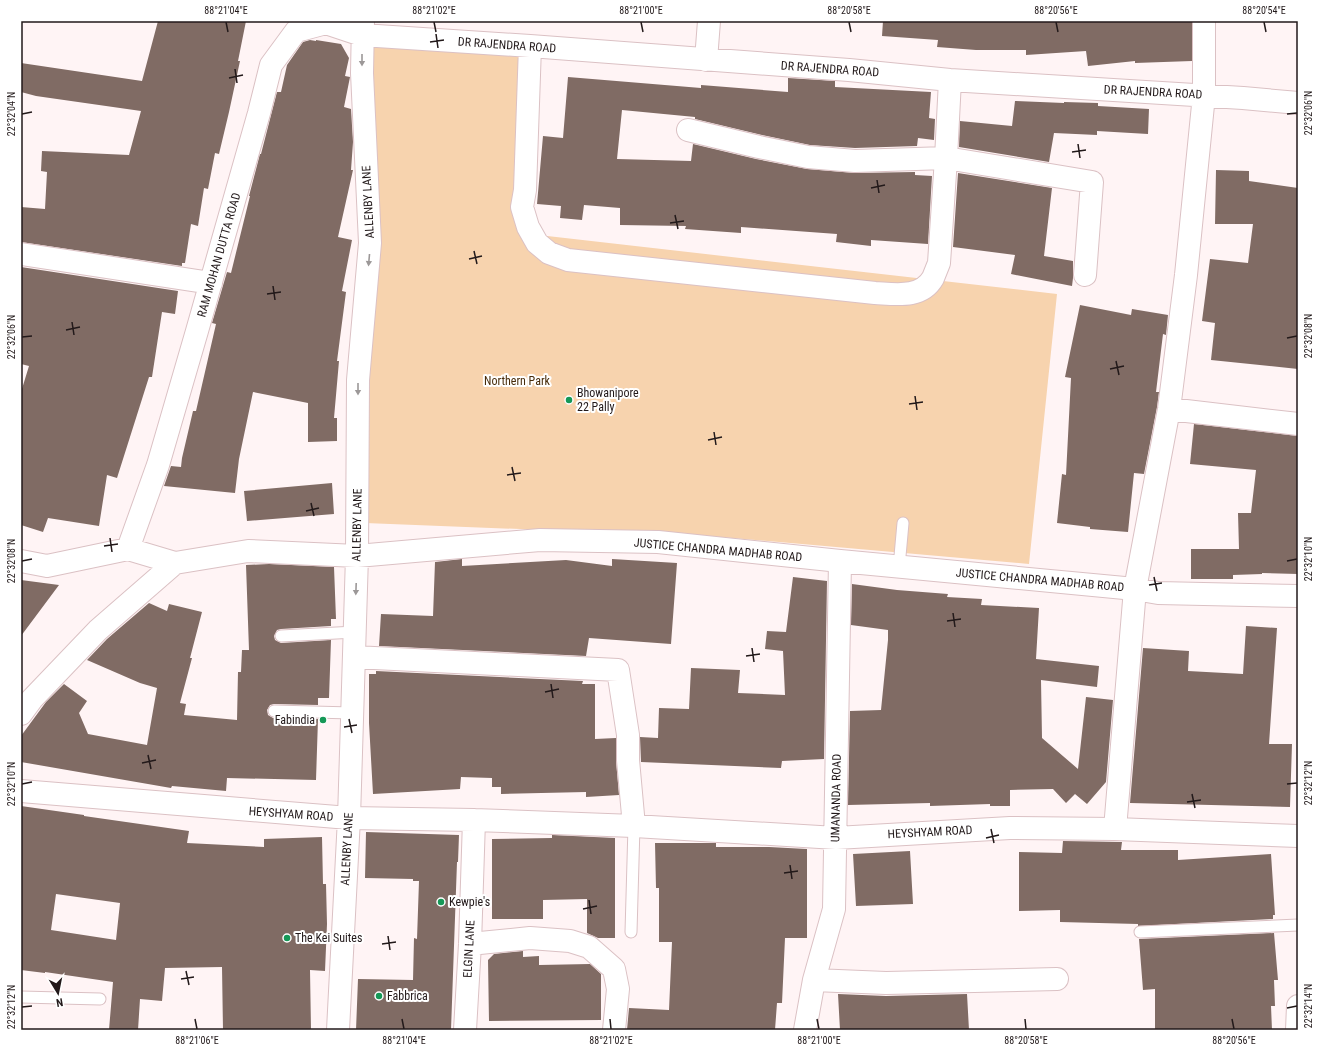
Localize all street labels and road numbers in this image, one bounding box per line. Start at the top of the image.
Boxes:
street label: DR RAJENDRA ROAD [457,35,557,55]
street label: DR RAJENDRA ROAD [780,59,880,79]
street label: DR RAJENDRA ROAD [1103,82,1203,102]
street label: ALLENBY LANE [359,165,377,239]
street label: RAM MOHAN DUTTA ROAD [195,191,244,319]
street label: ALLENBY LANE [349,488,365,562]
street label: JUSTICE CHANDRA MADHAB ROAD [633,536,803,564]
street label: JUSTICE CHANDRA MADHAB ROAD [955,566,1125,594]
street label: UMANANDA ROAD [828,754,844,842]
street label: HEYSHYAM ROAD [248,804,334,824]
street label: ALLENBY LANE [338,812,356,886]
street label: HEYSHYAM ROAD [887,823,973,841]
street label: ELGIN LANE [460,920,478,978]

